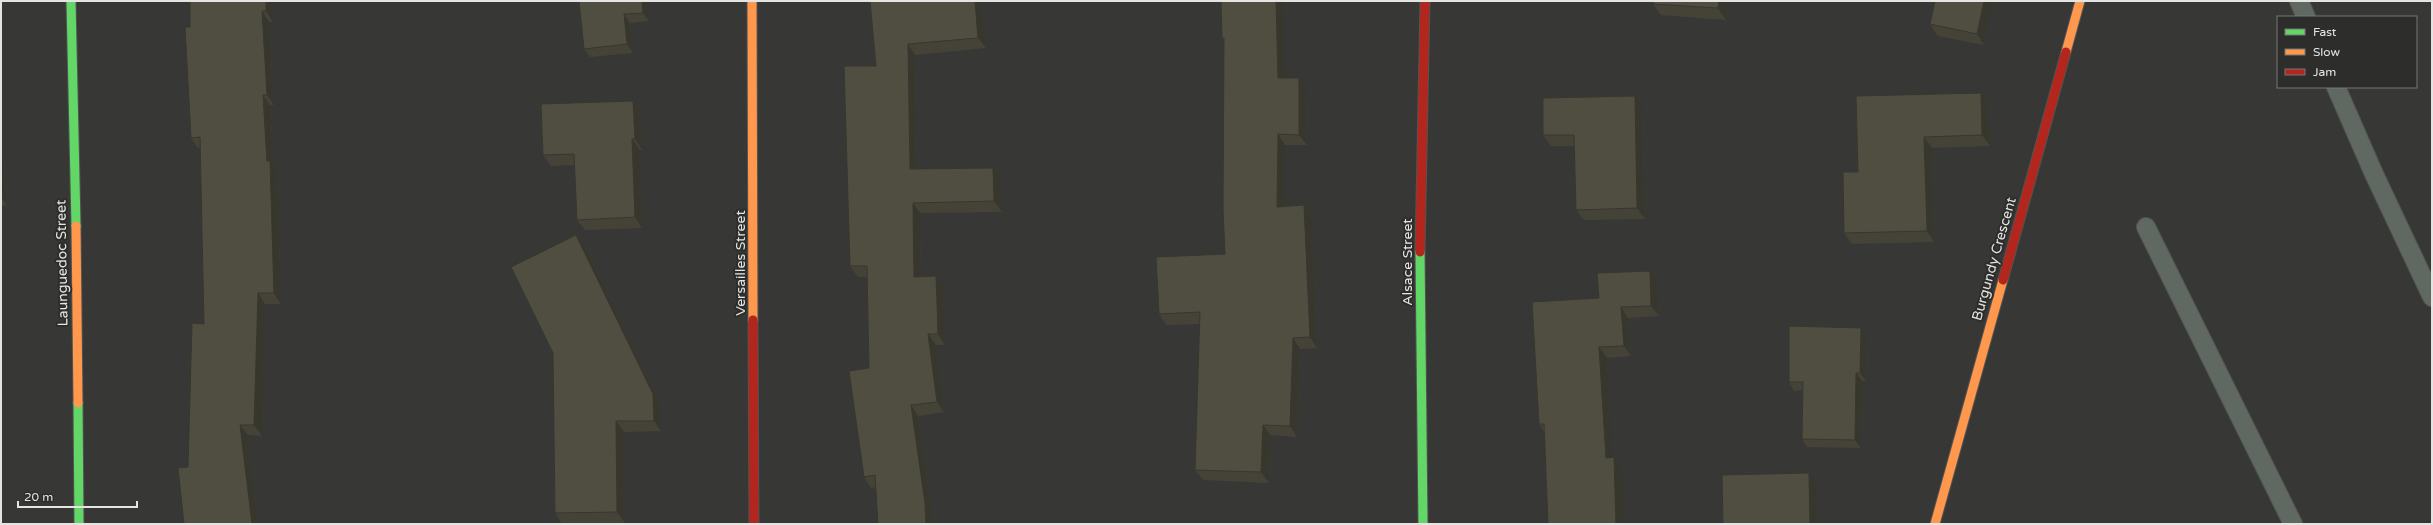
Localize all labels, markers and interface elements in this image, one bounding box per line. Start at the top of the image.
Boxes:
legend [2277,16,2417,88]
text: Fast [2313,25,2337,39]
text: Slow [2313,45,2340,59]
text: Jam [2313,65,2336,79]
street label: Burgundy Crescent [1968,195,2020,323]
street label: Launguedoc Street [52,199,72,326]
street label: Versailles Street [732,210,749,316]
street label: Alsace Street [1399,218,1416,306]
scale bar [18,483,137,509]
text: 20 m [24,490,53,504]

